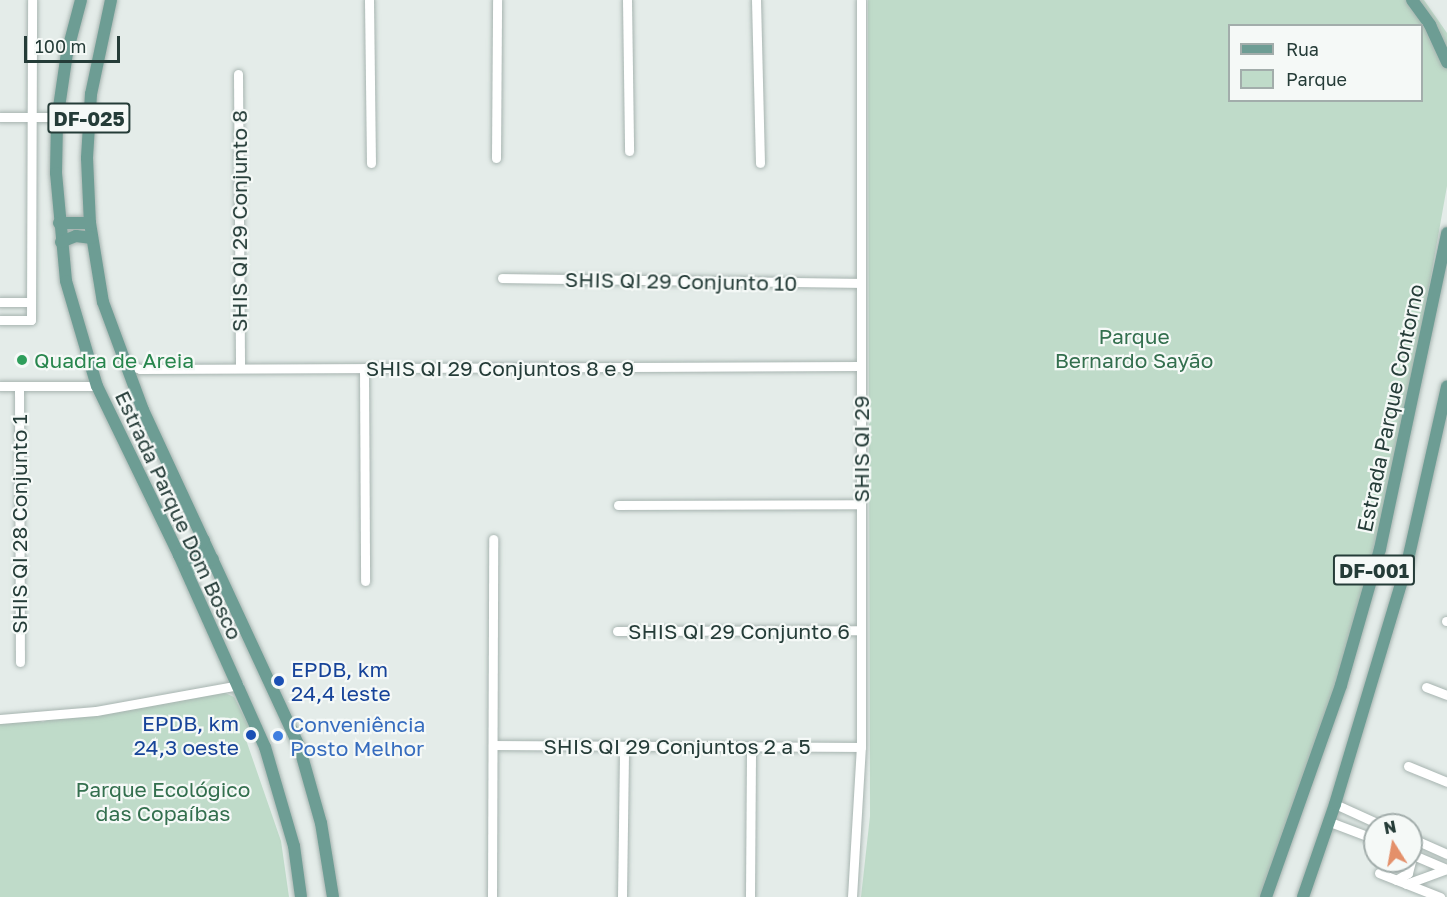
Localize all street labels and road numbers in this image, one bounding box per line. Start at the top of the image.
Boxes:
road number: DF-025 [47,101,131,135]
street label: SHIS QI 29 Conjunto 8 [226,110,252,332]
street label: SHIS QI 29 Conjunto 10 [565,266,797,296]
street label: Estrada Parque Contorno [1351,282,1429,534]
street label: SHIS QI 29 Conjuntos 8 e 9 [366,355,634,381]
street label: Estrada Parque Dom Bosco [110,387,248,643]
street label: SHIS QI 29 [848,396,874,502]
street label: SHIS QI 28 Conjunto 1 [6,414,32,634]
road number: DF-001 [1332,553,1416,587]
street label: SHIS QI 29 Conjunto 6 [628,618,850,644]
street label: SHIS QI 29 Conjuntos 2 a 5 [543,733,811,759]

